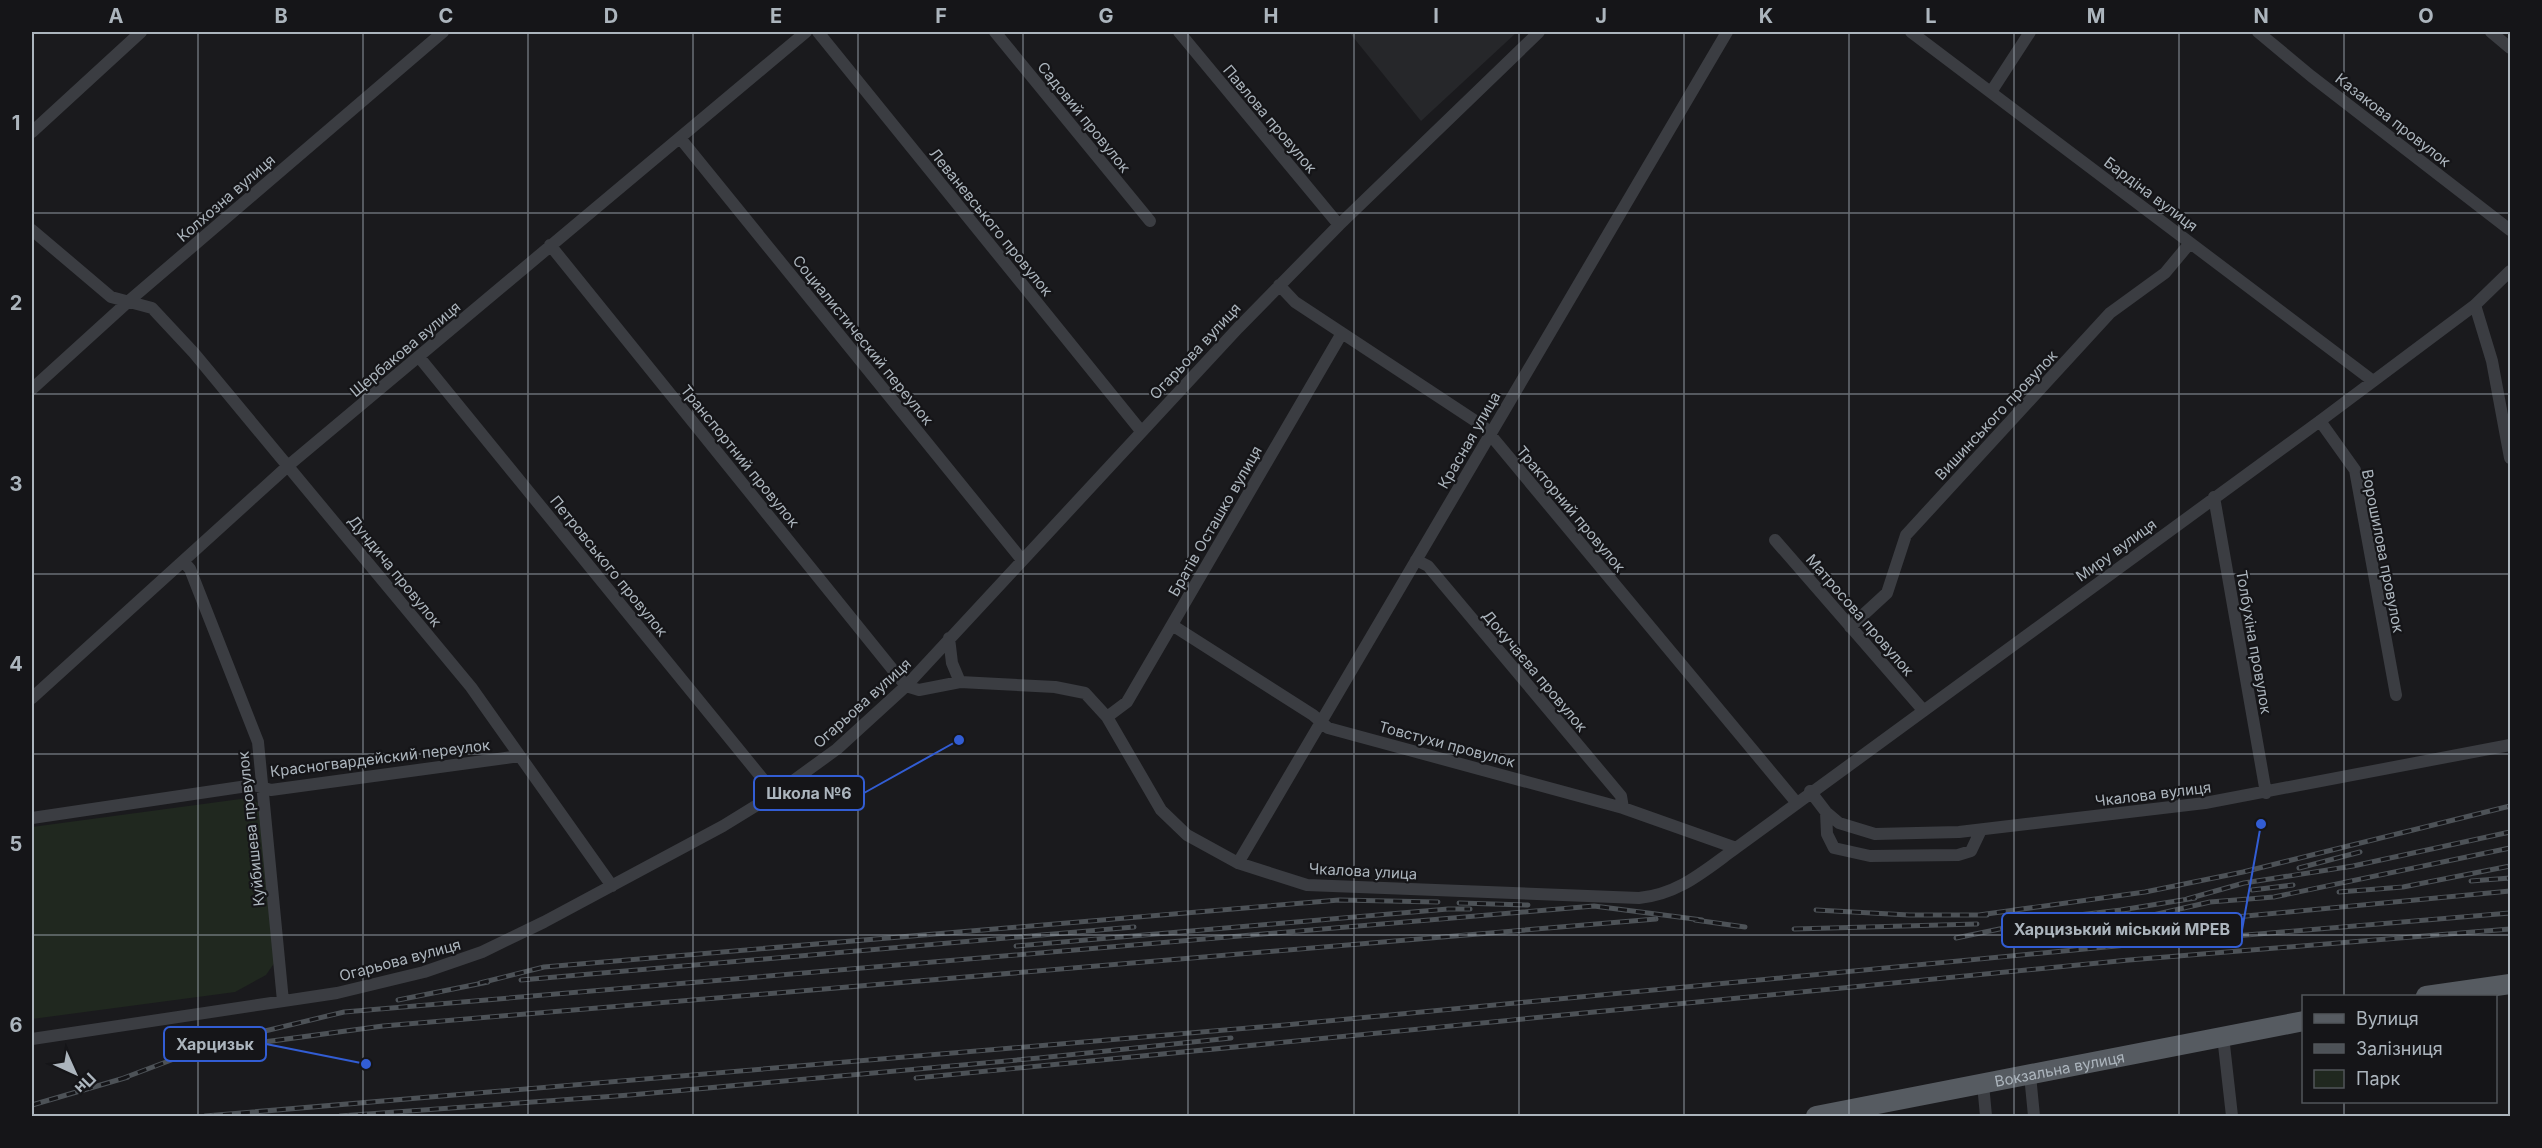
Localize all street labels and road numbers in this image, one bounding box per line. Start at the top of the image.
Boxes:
street label: Садовий провулок [1033,58,1135,176]
street label: Павлова провулок [1219,61,1321,177]
street label: Казакова провулок [2332,69,2454,171]
street label: Леваневського провулок [925,144,1057,300]
street label: Колхозна вулиця [173,150,279,246]
street label: Бардіна вулиця [2100,152,2202,236]
street label: Социалистический переулок [789,251,937,429]
street label: Щербакова вулиця [346,297,464,401]
street label: Огарьова вулиця [1145,299,1245,403]
street label: Вишинського провулок [1931,346,2061,484]
street label: Транспортний провулок [677,381,803,531]
street label: Красная улица [1434,388,1504,492]
street label: Братів Осташко вулиця [1164,442,1266,600]
street label: Тракторний провулок [1512,442,1630,576]
street label: Ворошилова провулок [2358,468,2408,634]
street label: Петровського провулок [546,492,672,640]
street label: Дундича провулок [344,511,446,631]
street label: Миру вулиця [2072,514,2160,586]
street label: Матросова провулок [1802,550,1918,680]
street label: Толбухіна провулок [2232,569,2276,715]
street label: Докучаєва провулок [1478,606,1592,736]
street label: Огарьова вулиця [809,654,915,752]
street label: Товстухи провулок [1377,717,1517,771]
street label: Красногвардейский переулок [269,735,491,781]
street label: Куйбишева провулок [233,751,269,907]
street label: Чкалова вулиця [2094,777,2212,811]
street label: Чкалова улица [1308,859,1418,883]
street label: Огарьова вулиця [337,935,463,985]
street label: Вокзальна вулиця [1993,1047,2126,1091]

